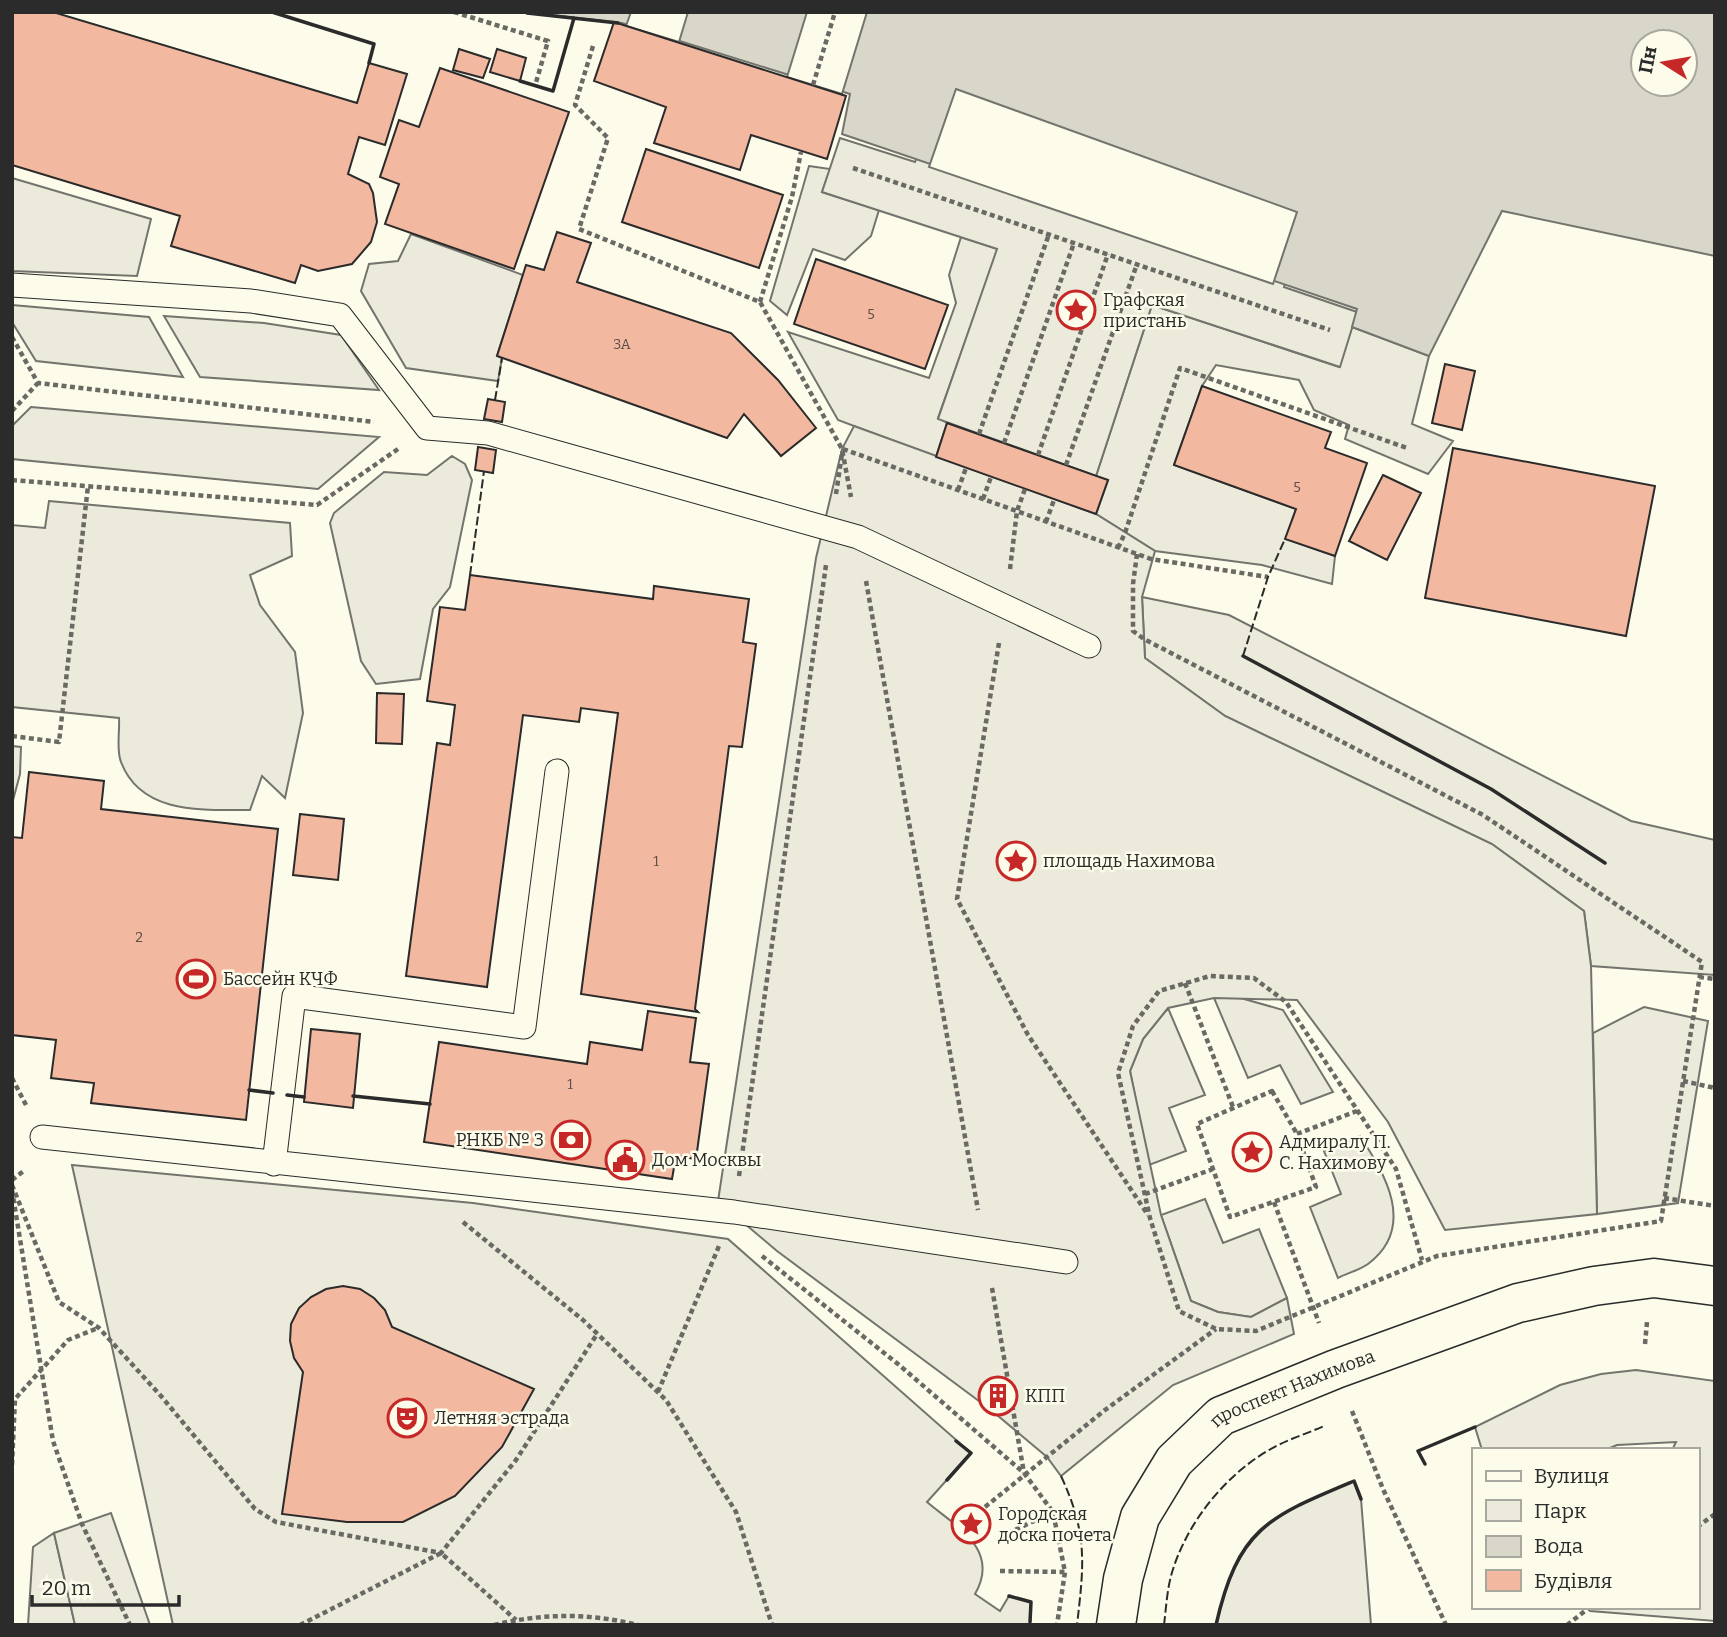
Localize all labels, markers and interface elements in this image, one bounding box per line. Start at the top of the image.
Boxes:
north arrow [1629,28,1699,98]
text: Пн [1634,44,1662,76]
place icon: Графская пристань [1055,289,1097,331]
place label: Графская пристань [1103,289,1186,332]
house number: 5 [867,306,875,323]
house number: 3А [613,336,631,353]
house number: 5 [1293,479,1301,496]
place icon: площадь Нахимова [995,840,1037,882]
place label: площадь Нахимова [1043,850,1215,872]
house number: 1 [653,853,659,870]
house number: 2 [135,929,143,946]
sports icon: Бассейн КЧФ [175,958,217,1000]
place label: Бассейн КЧФ [223,968,338,990]
house number: 1 [567,1076,573,1093]
bank icon: РНКБ № 3 [550,1119,592,1161]
place label: РНКБ № 3 [456,1129,544,1151]
place icon: Адмиралу П. С. Нахимову [1231,1131,1273,1173]
place label: Адмиралу П. С. Нахимову [1279,1131,1391,1174]
public building icon: Дом Москвы [604,1139,646,1181]
place label: Дом Москвы [652,1149,761,1171]
street label: проспект Нахимова [1205,1345,1378,1432]
building icon: КПП [977,1375,1019,1417]
place label: КПП [1025,1385,1065,1407]
theatre icon: Летняя эстрада [386,1397,428,1439]
place label: Летняя эстрада [434,1407,570,1429]
legend [1472,1448,1699,1609]
text: Вулиця [1534,1463,1609,1489]
text: Парк [1534,1498,1587,1524]
place icon: Городская доска почета [950,1503,992,1545]
place label: Городская доска почета [998,1503,1112,1546]
text: Вода [1534,1533,1584,1559]
scale bar [32,1564,178,1608]
text: Будівля [1534,1568,1612,1594]
text: 20 m [42,1575,91,1601]

